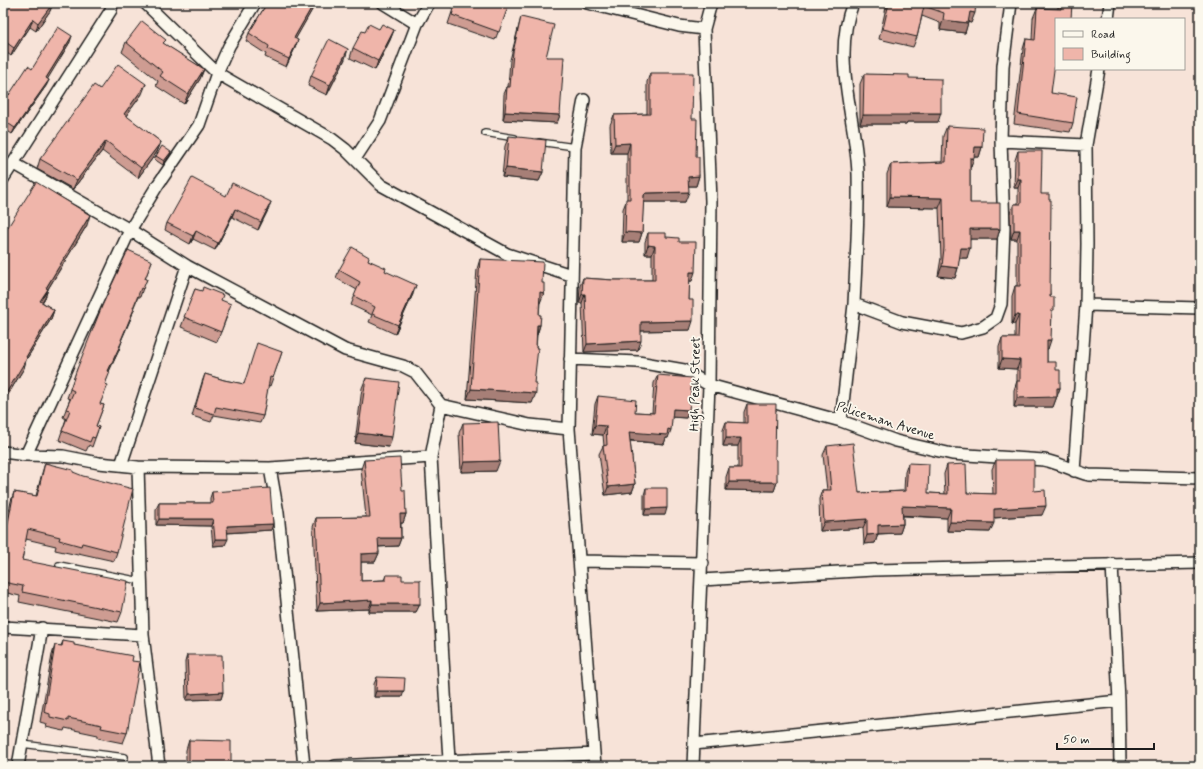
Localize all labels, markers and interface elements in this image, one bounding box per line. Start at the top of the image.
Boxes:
legend [1055,18,1185,70]
text: Road [1091,27,1115,43]
text: Building [1091,47,1131,64]
street label: High Peak Street [686,336,707,432]
street label: Policeman Avenue [834,398,937,444]
scale bar [1057,725,1154,751]
text: 50 m [1063,732,1090,748]

